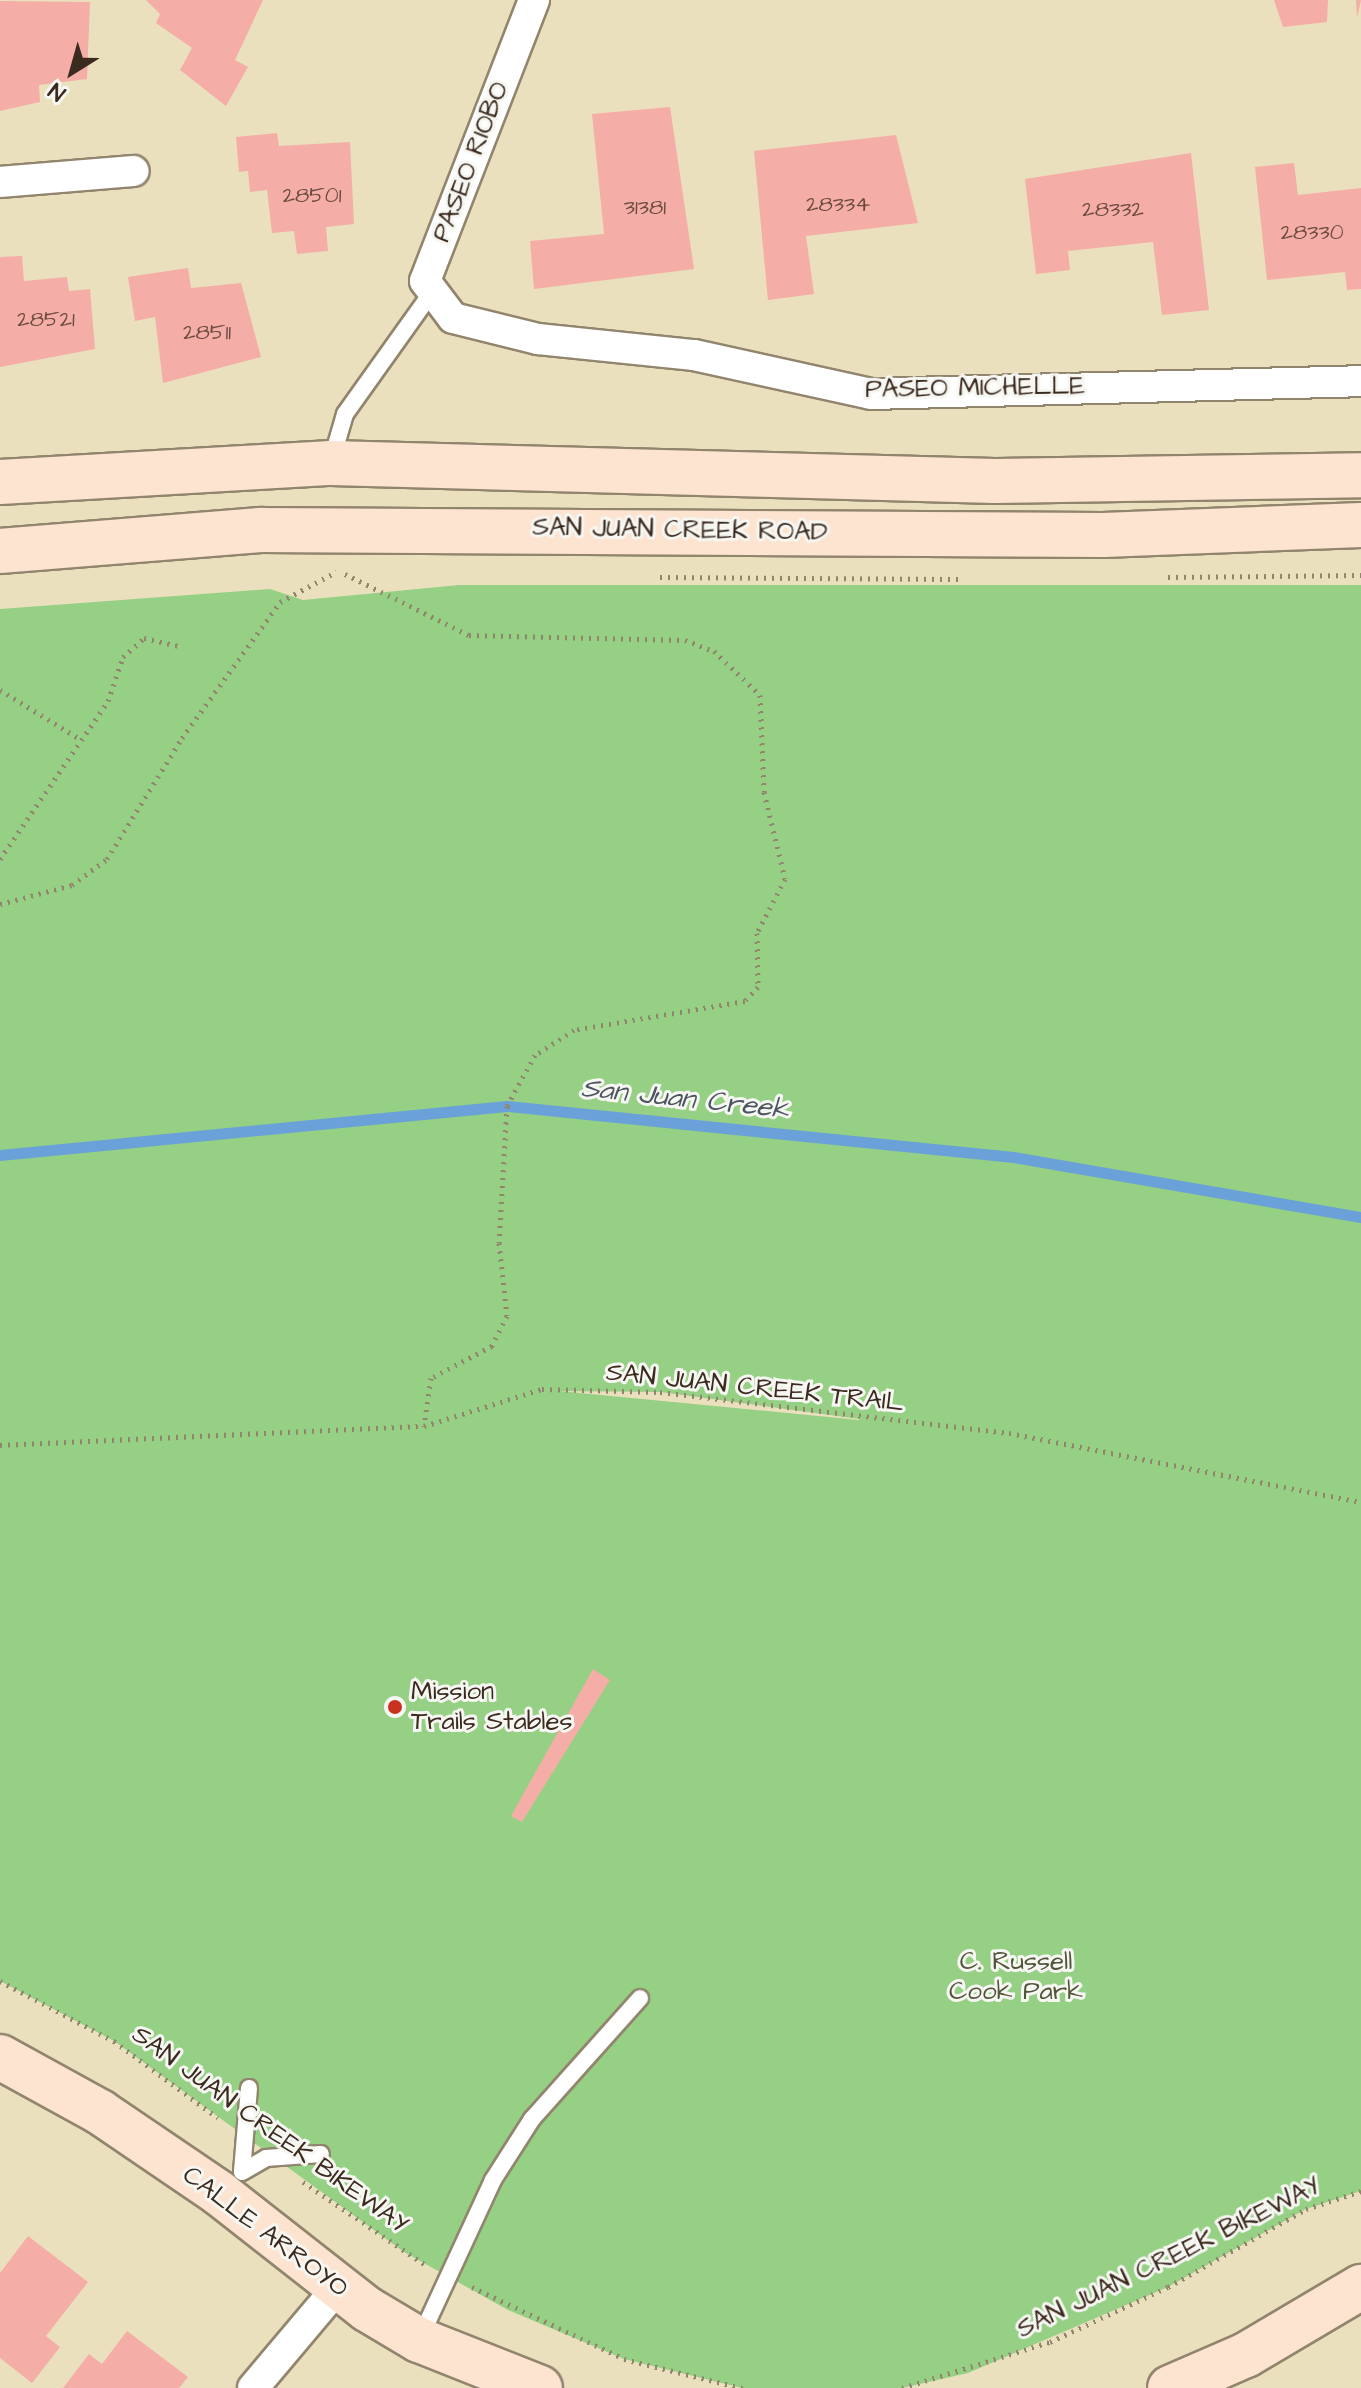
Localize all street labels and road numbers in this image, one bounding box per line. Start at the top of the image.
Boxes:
street label: PASEO RIOBO [426,78,516,246]
street label: PASEO MICHELLE [865,370,1085,406]
street label: SAN JUAN CREEK ROAD [532,512,828,548]
street label: SAN JUAN CREEK TRAIL [605,1357,905,1419]
street label: SAN JUAN CREEK BIKEWAY [126,2019,414,2241]
street label: CALLE ARROYO [176,2160,354,2304]
street label: SAN JUAN CREEK BIKEWAY [1012,2171,1326,2345]

